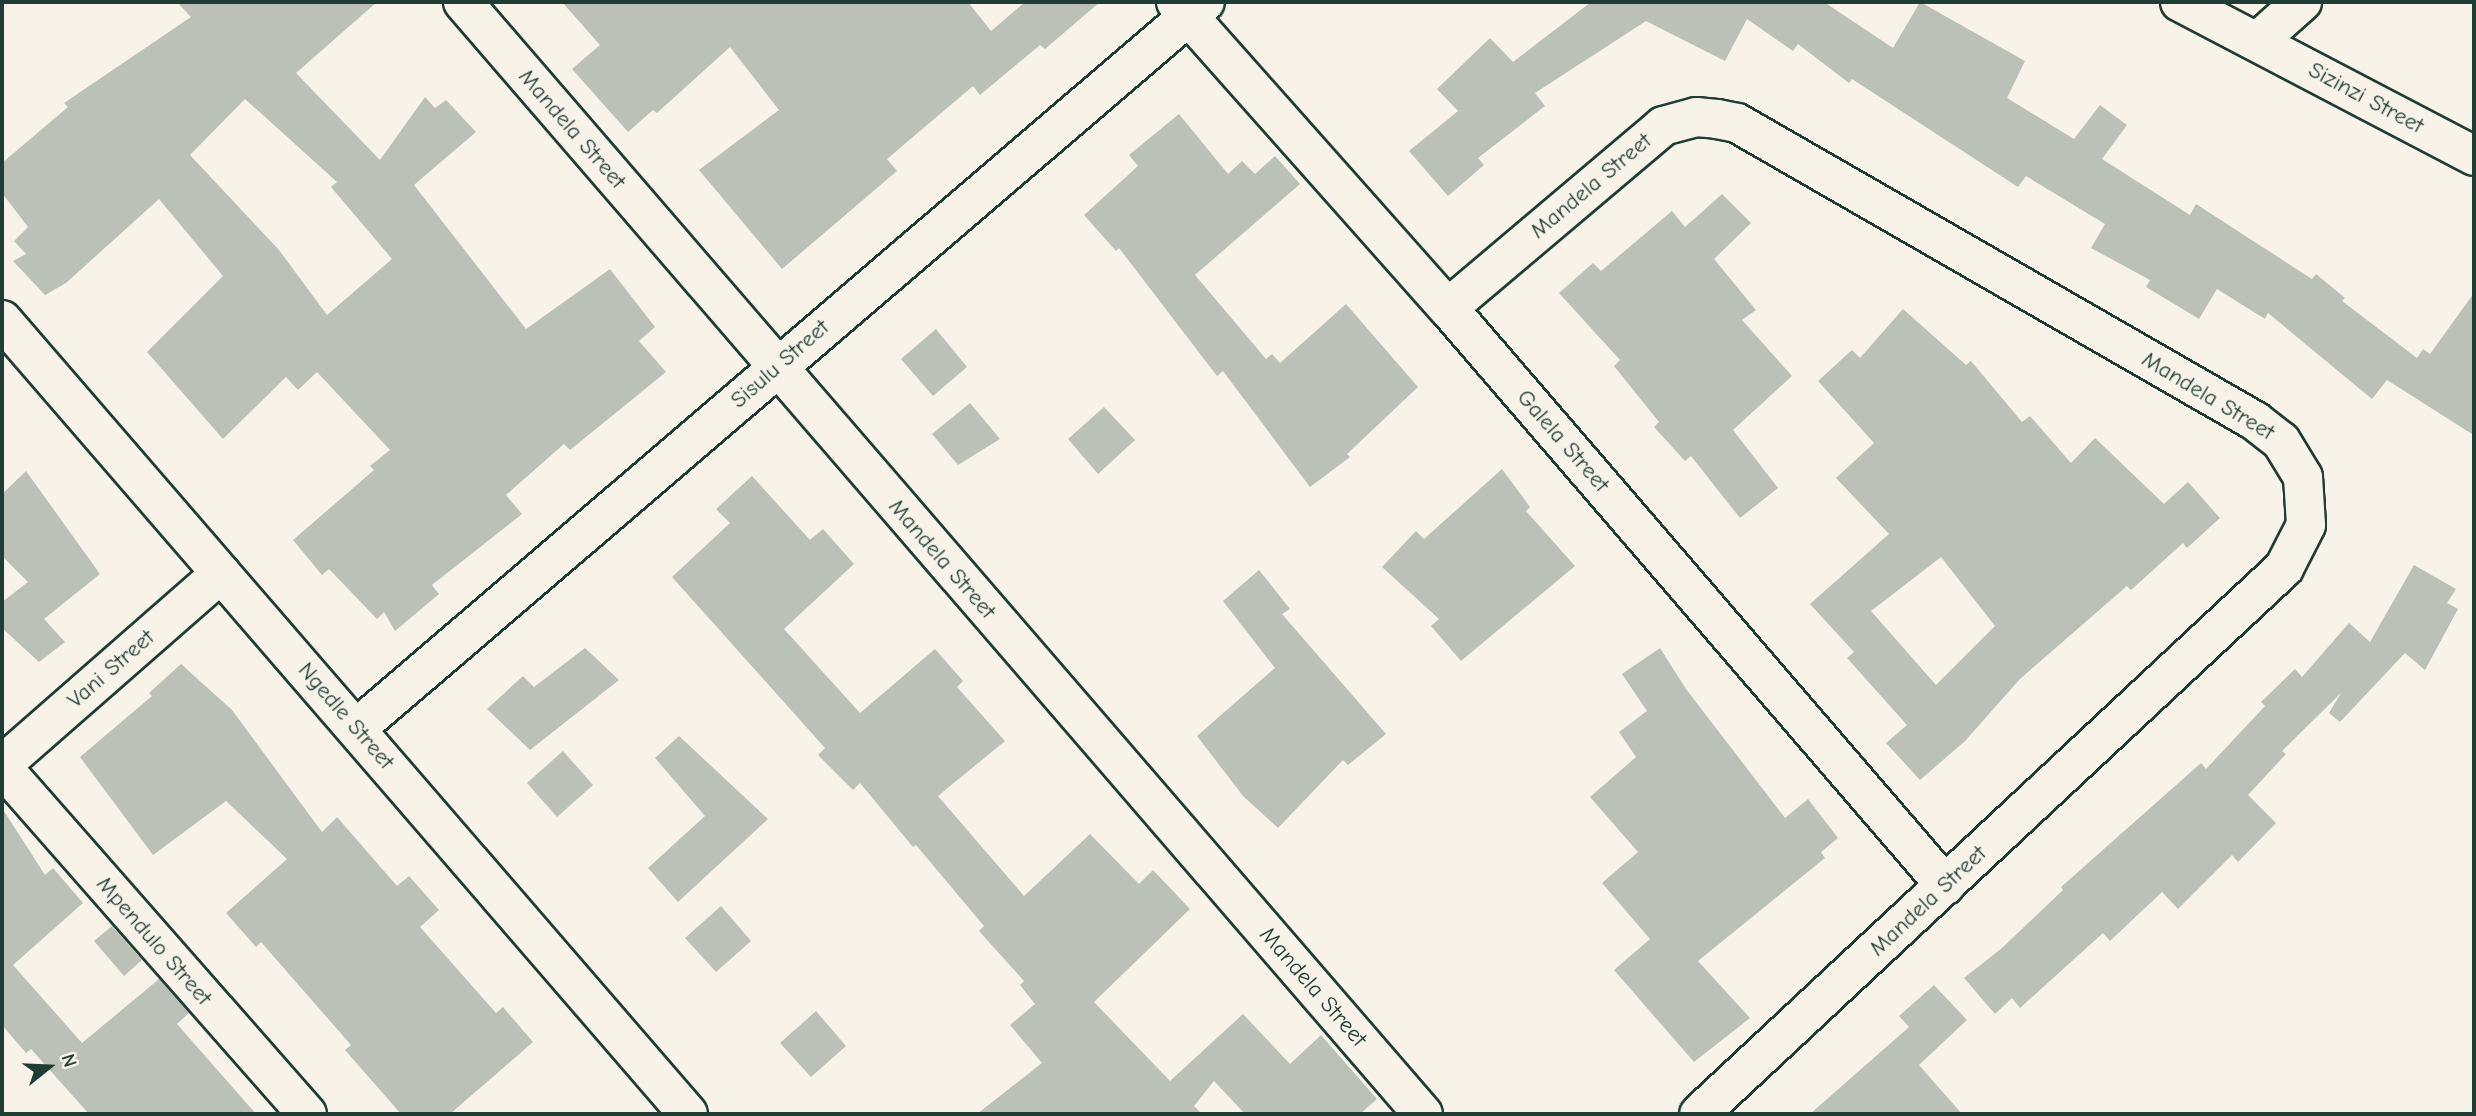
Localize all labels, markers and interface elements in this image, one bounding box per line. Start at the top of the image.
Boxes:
street label: Sizinzi Street [2304,56,2428,140]
street label: Mandela Street [512,63,632,195]
street label: Mandela Street [1525,127,1657,245]
street label: Sisulu Street [725,314,835,414]
street label: Mandela Street [2137,346,2279,446]
street label: Galela Street [1511,384,1615,498]
street label: Mandela Street [882,493,1002,625]
street label: Vani Street [62,624,160,714]
street label: Ngedle Street [292,657,400,775]
street label: Mandela Street [1864,840,1992,962]
street label: Mpendulo Street [90,871,218,1011]
street label: Mandela Street [1253,921,1373,1053]
north arrow [14,1032,84,1102]
text: N [57,1051,81,1070]

